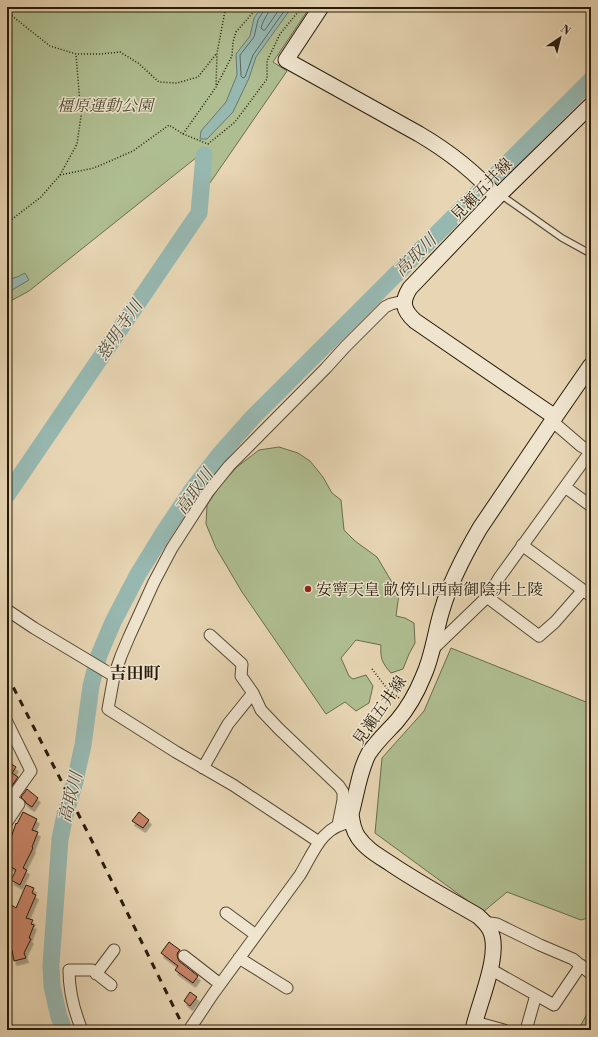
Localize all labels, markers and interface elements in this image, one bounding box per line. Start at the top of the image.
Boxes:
north arrow [540,18,580,58]
text: N [558,22,573,39]
park label: 橿原運動公園 [57,96,156,116]
street label: 見瀬五井線 [447,154,517,225]
water label: 高取川 [390,228,443,282]
water label: 慈明寺川 [92,295,149,365]
water label: 高取川 [171,463,220,519]
place label: 安寧天皇 畝傍山西南御陰井上陵 [316,580,543,600]
marker: 安寧天皇 畝傍山西南御陰井上陵 [303,584,313,594]
district label: 吉田町 [110,663,161,685]
street label: 見瀬五井線 [349,672,411,749]
water label: 高取川 [54,768,88,825]

